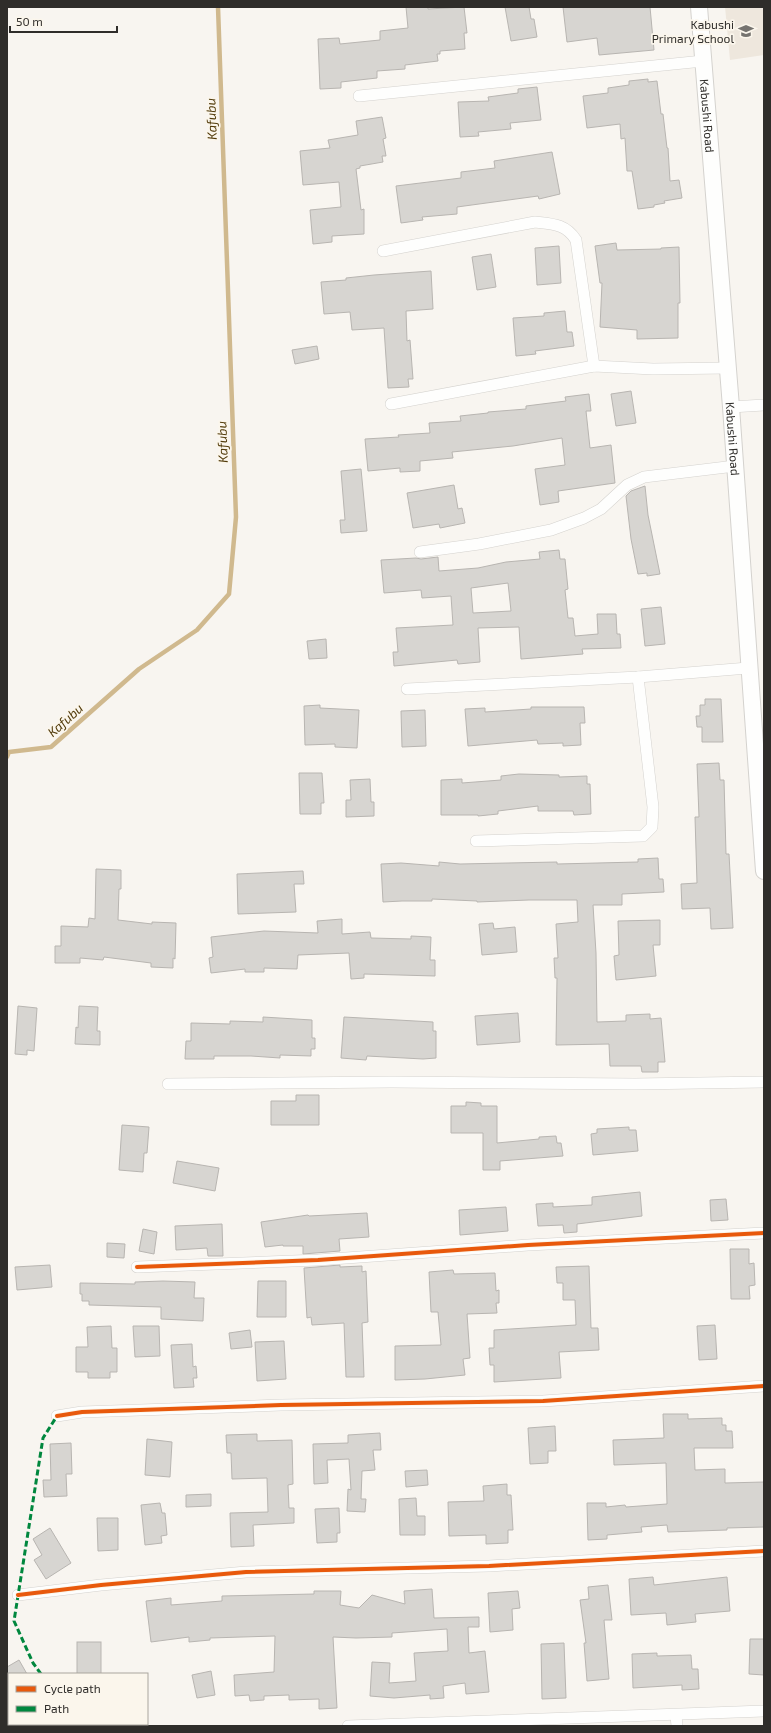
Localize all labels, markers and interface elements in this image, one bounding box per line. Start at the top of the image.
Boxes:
scale bar [10,8,117,34]
text: 50 m [16,14,43,28]
place label: Kabushi Primary School [652,17,734,45]
school or university icon: Kabushi Primary School [737,22,755,40]
street label: Kabushi Road [698,78,718,153]
water label: Kafubu [202,98,220,140]
street label: Kabushi Road [724,401,743,476]
water label: Kafubu [213,421,231,463]
water label: Kafubu [44,700,86,740]
legend [8,1673,148,1725]
text: Cycle path [44,1681,101,1695]
text: Path [44,1701,69,1715]

